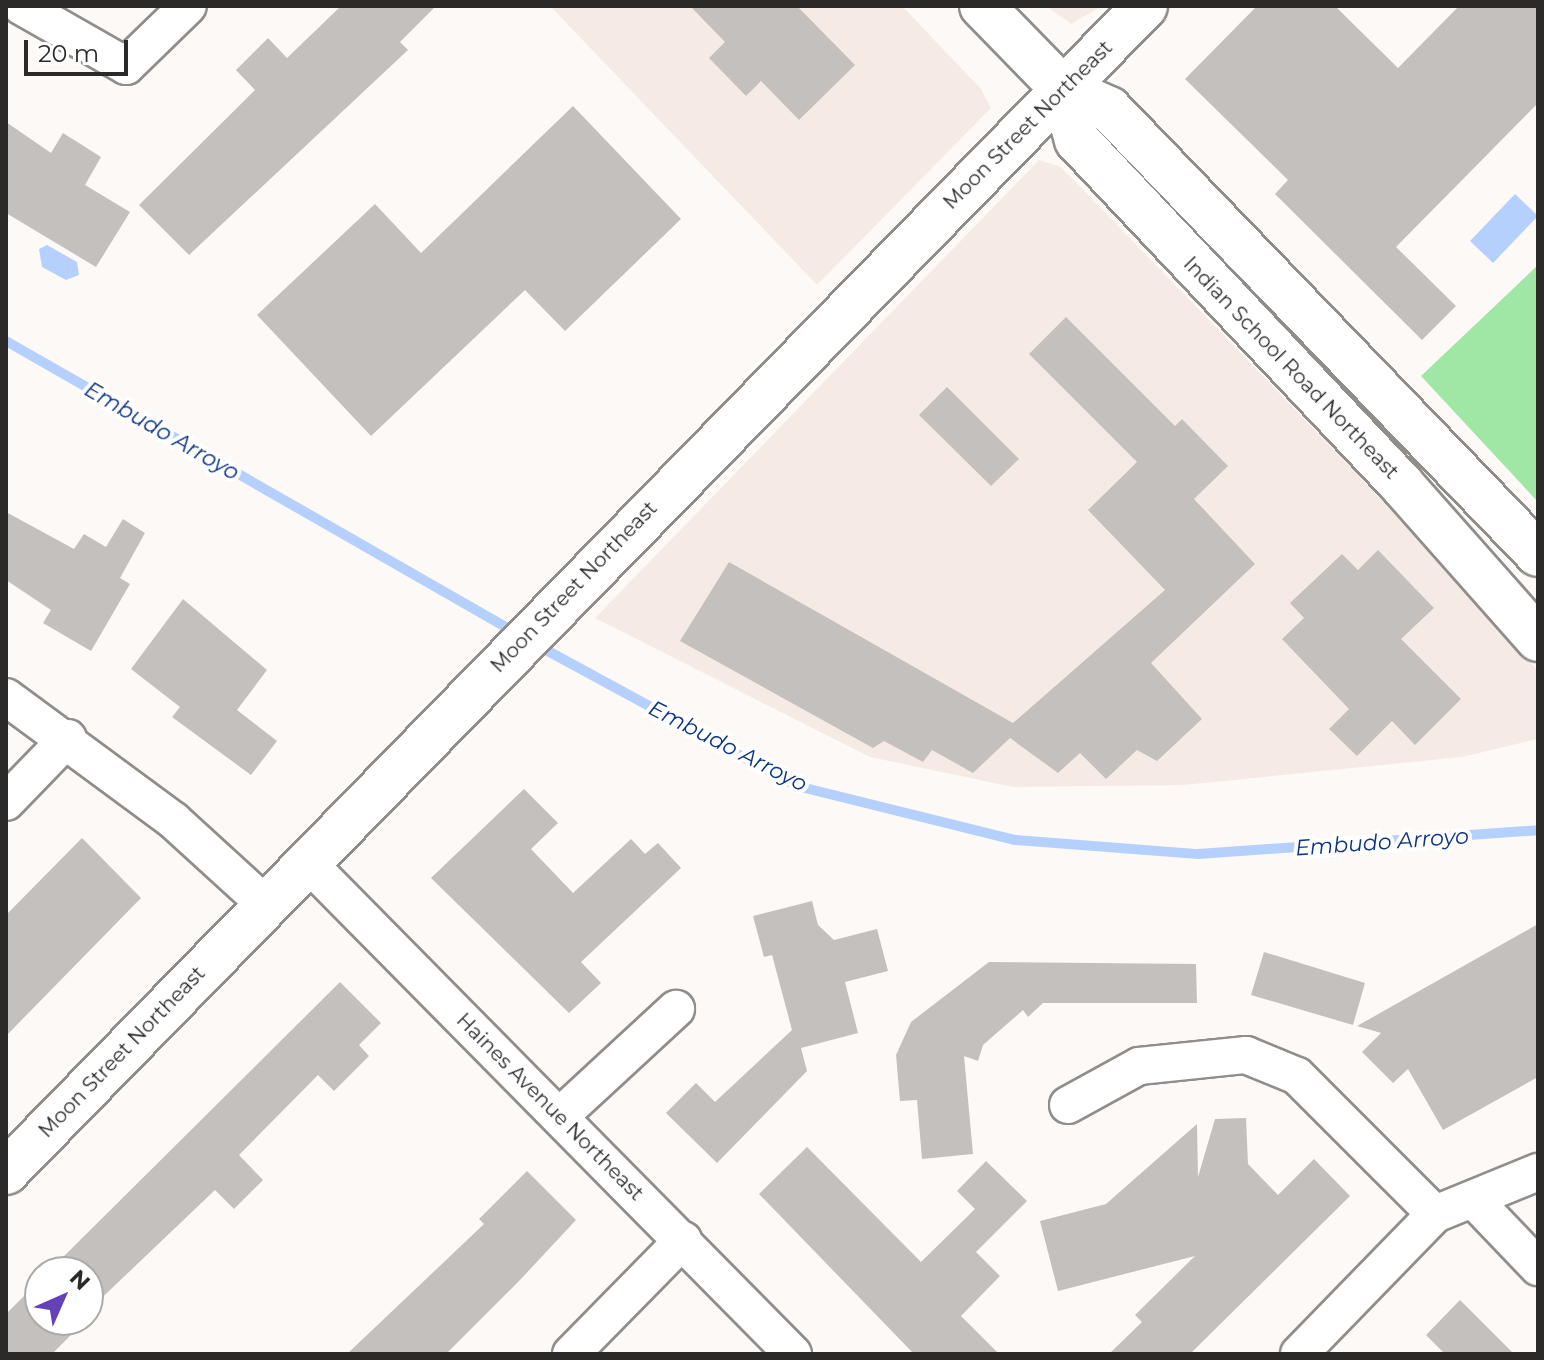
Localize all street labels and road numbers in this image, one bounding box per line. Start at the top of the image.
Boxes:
street label: Moon Street Northeast [939,36,1117,214]
street label: Indian School Road Northeast [1178,252,1404,484]
street label: Moon Street Northeast [486,496,662,678]
street label: Moon Street Northeast [34,961,210,1143]
street label: Haines Avenue Northeast [451,1008,649,1206]

